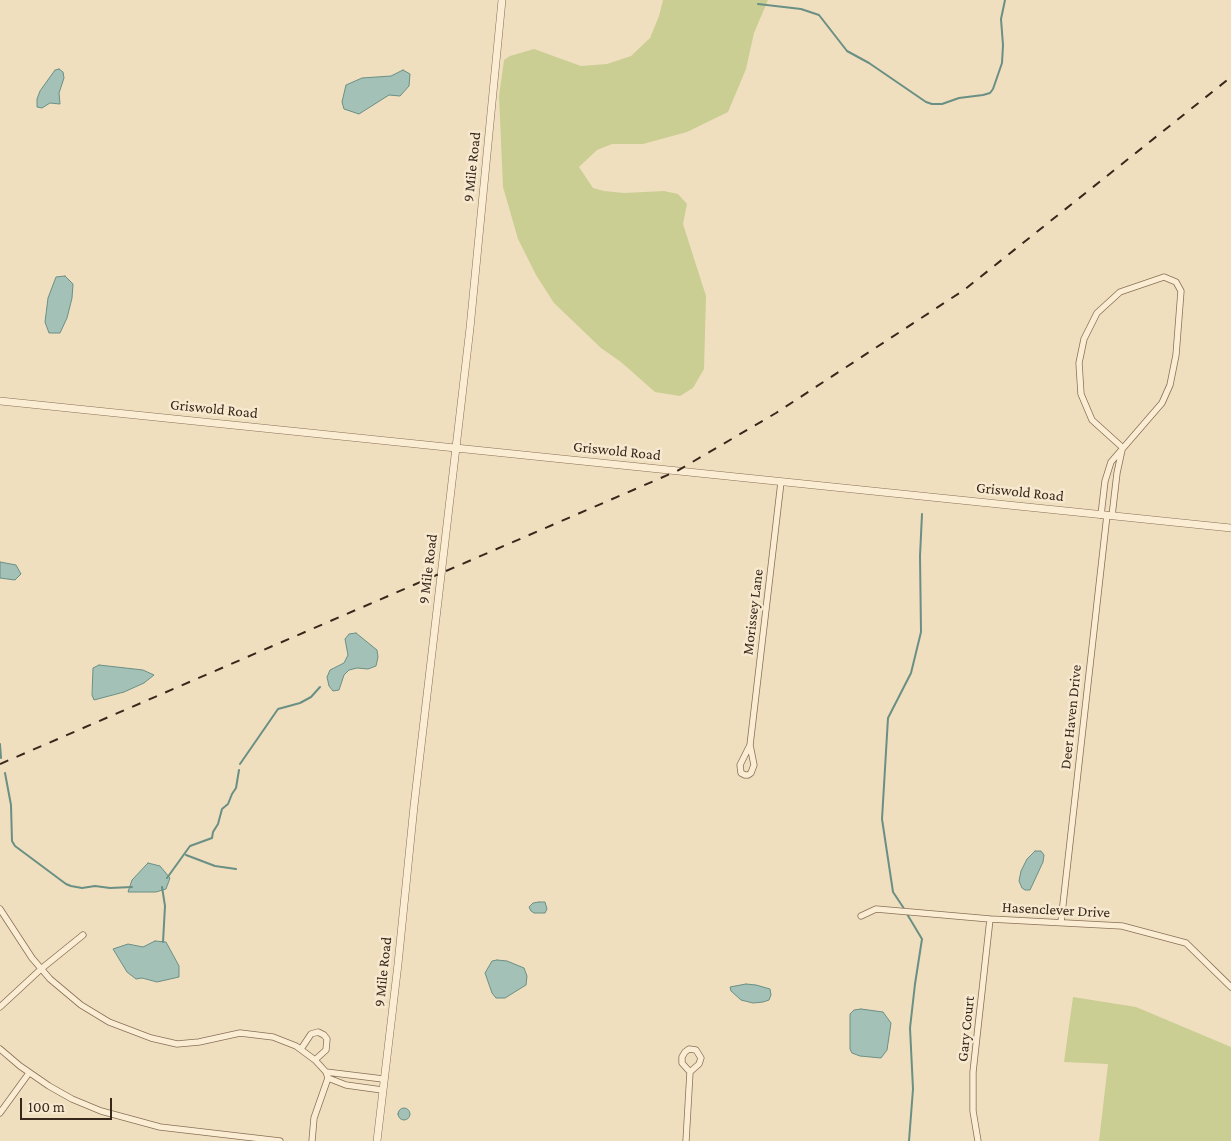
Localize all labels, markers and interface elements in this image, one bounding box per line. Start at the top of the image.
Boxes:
street label: 9 Mile Road [459,131,485,203]
street label: Griswold Road [169,395,259,423]
street label: Griswold Road [572,437,662,465]
street label: Griswold Road [975,478,1065,506]
street label: 9 Mile Road [415,533,441,605]
street label: Morissey Lane [739,568,767,656]
street label: Deer Haven Drive [1057,664,1085,770]
street label: Hasenclever Drive [1002,898,1110,922]
street label: 9 Mile Road [370,936,396,1008]
street label: Gary Court [954,995,978,1063]
scale bar [22,1088,115,1120]
text: 100 m [28,1099,65,1115]

